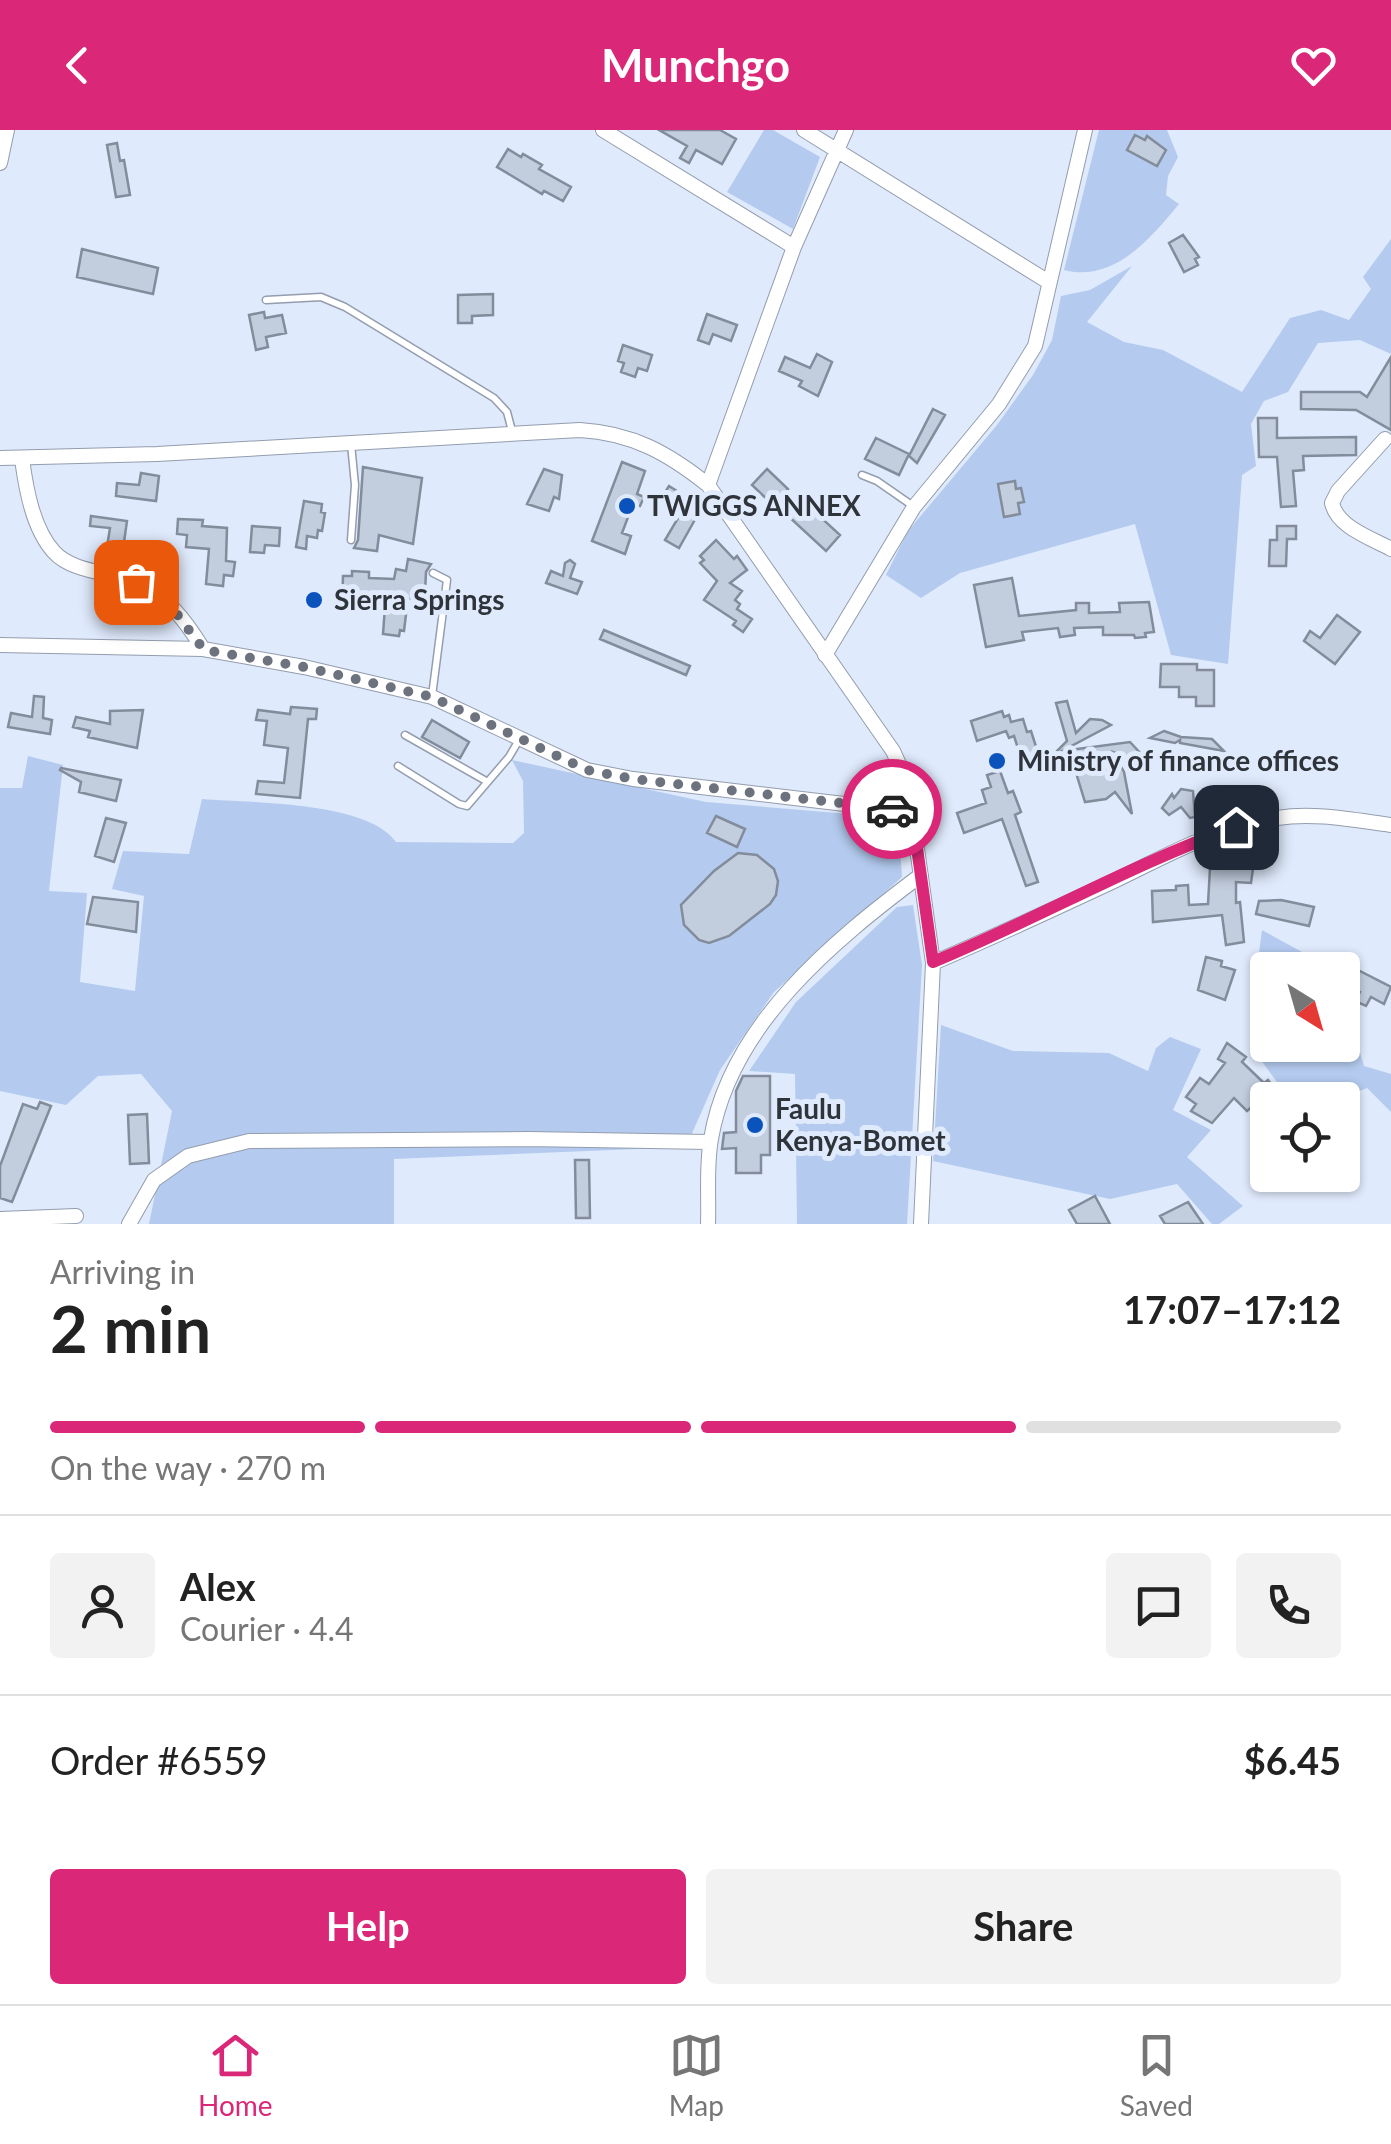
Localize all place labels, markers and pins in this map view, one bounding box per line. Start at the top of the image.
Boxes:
place label: TWIGGS ANNEX [647,488,861,522]
marker: TWIGGS ANNEX [616,495,638,517]
pin [94,540,179,625]
place label: Sierra Springs [334,582,505,616]
marker: Sierra Springs [303,589,325,611]
place label: Ministry of finance offices [1017,743,1339,777]
marker: Ministry of finance offices [986,750,1008,772]
pin [1194,785,1279,870]
place label: Faulu Kenya-Bomet [775,1091,946,1157]
marker: Faulu Kenya-Bomet [744,1114,766,1136]

